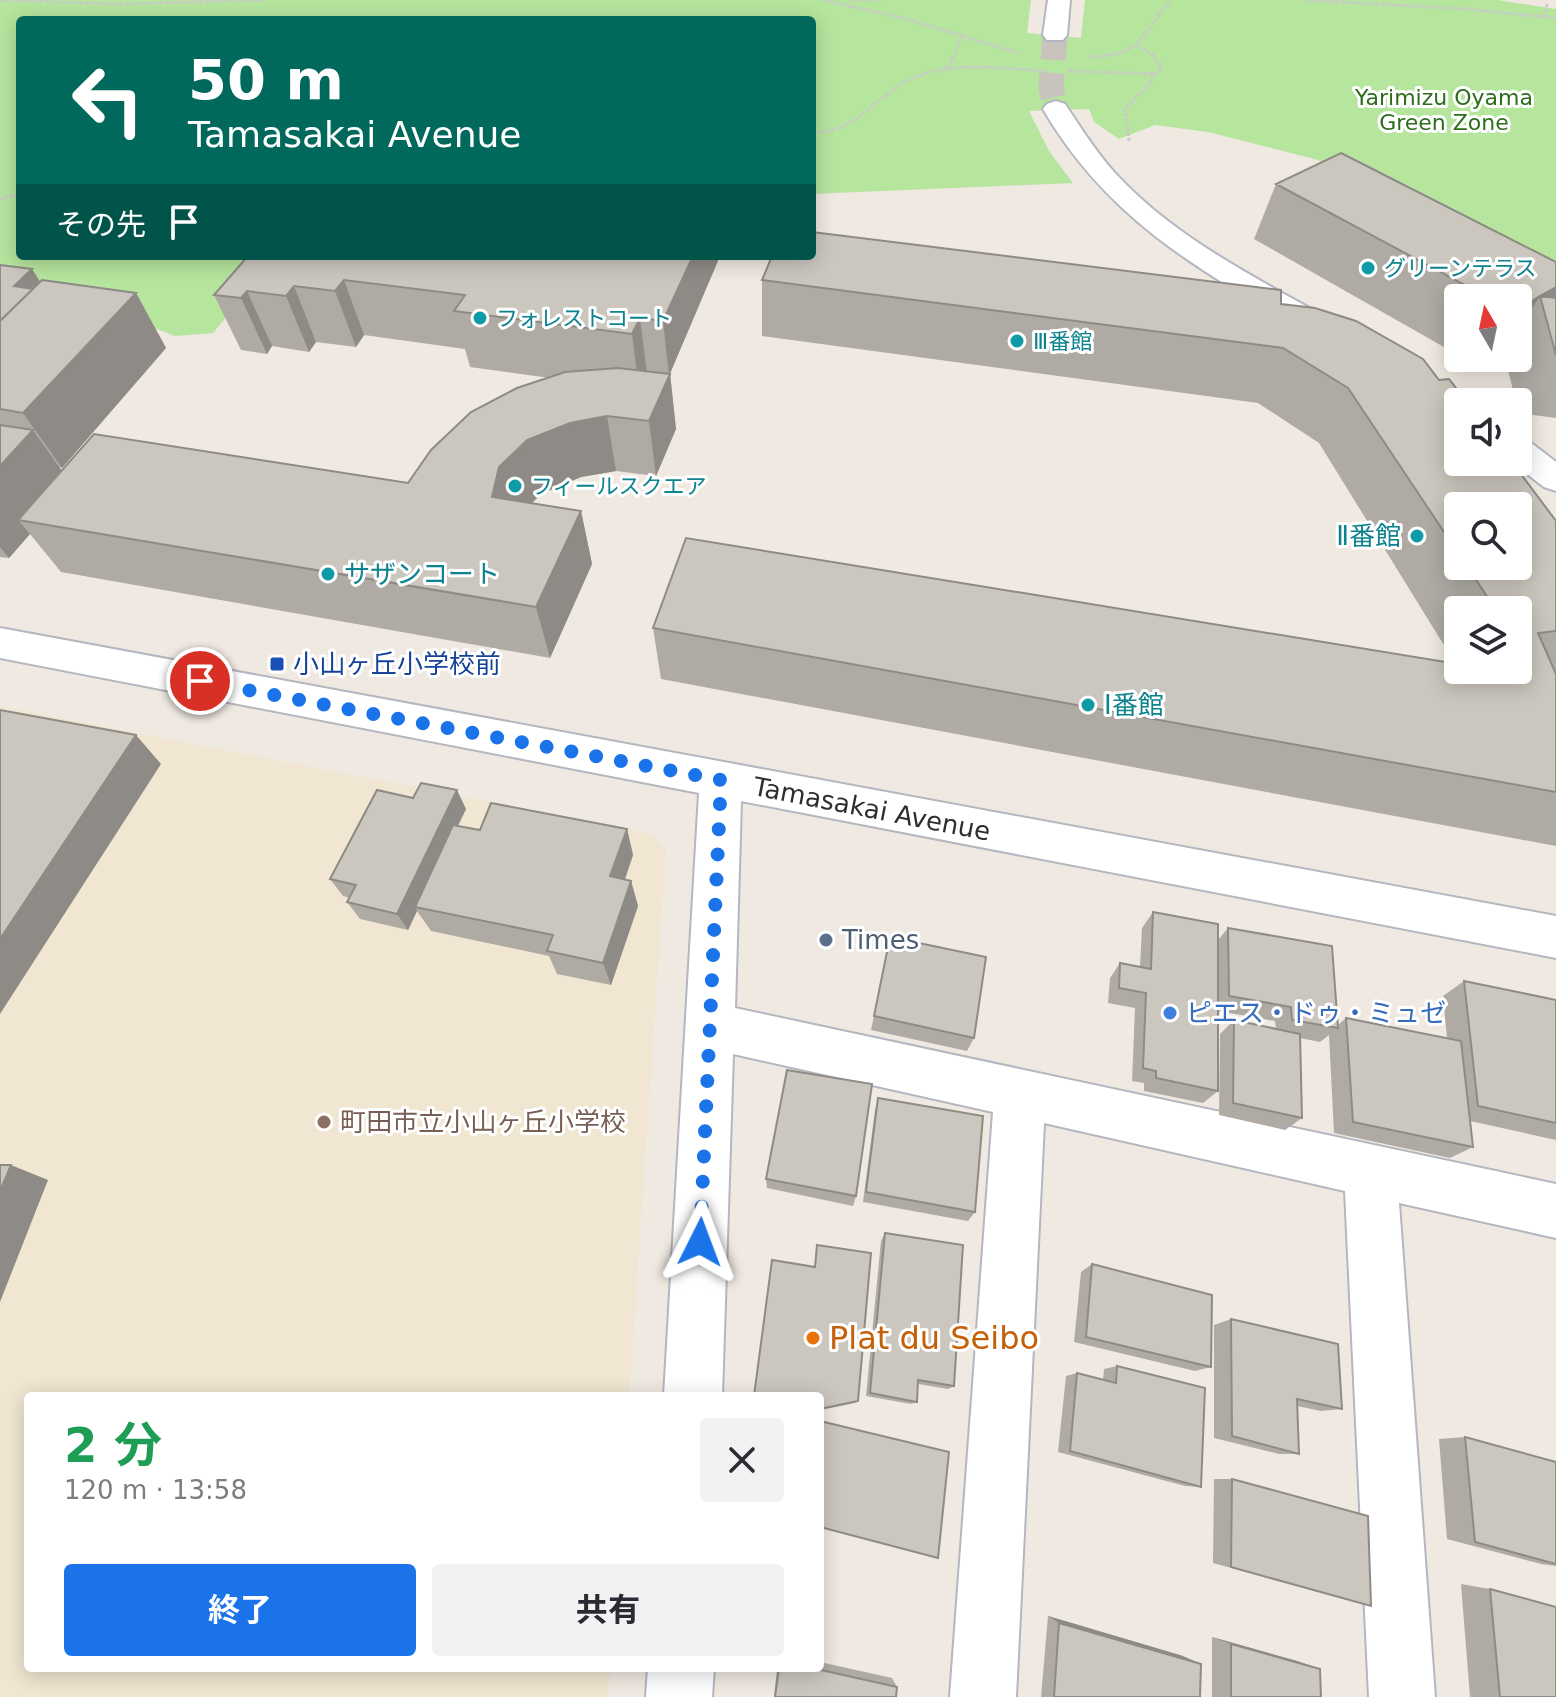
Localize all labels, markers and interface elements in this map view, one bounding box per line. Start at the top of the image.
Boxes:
text: 50 m [188,47,344,112]
icon: left [56,48,160,152]
park label: Yarimizu Oyama Green Zone [1354,85,1533,135]
text: Tamasakai Avenue [188,114,522,155]
icon: arrive [162,200,206,244]
text: その先 [56,207,146,242]
place label: グリーンテラス [1384,256,1536,281]
marker: グリーンテラス [1359,259,1377,277]
north arrow [1444,284,1532,372]
map controls [1444,284,1532,684]
place label: フォレストコート [496,306,672,331]
marker: フォレストコート [471,309,489,327]
place label: Ⅲ番館 [1033,329,1092,354]
marker: Ⅲ番館 [1008,332,1026,350]
button: sound [1444,388,1532,476]
place label: フィールスクエア [531,474,707,499]
marker: フィールスクエア [506,477,524,495]
button: search [1444,492,1532,580]
place label: Ⅱ番館 [1336,521,1401,551]
marker: Ⅱ番館 [1408,527,1426,545]
place label: サザンコート [344,559,500,589]
marker: サザンコート [319,565,337,583]
button: layers [1444,596,1532,684]
pin [166,647,234,715]
place label: 小山ヶ丘小学校前 [293,649,501,679]
marker: 小山ヶ丘小学校前 [268,655,286,673]
icon: arrive [178,659,222,703]
place label: Ⅰ番館 [1104,690,1164,720]
marker: Ⅰ番館 [1079,696,1097,714]
street label: Tamasakai Avenue [750,771,993,847]
place label: Times [841,925,919,955]
marker: Times [817,931,835,949]
place label: ピエス・ドゥ・ミュゼ [1186,998,1446,1028]
marker: ピエス・ドゥ・ミュゼ [1161,1004,1179,1022]
place label: 町田市立小山ヶ丘小学校 [340,1107,626,1137]
marker: 町田市立小山ヶ丘小学校 [315,1113,333,1131]
position arrow [658,1200,742,1284]
place label: Plat du Seibo [829,1319,1039,1357]
marker: Plat du Seibo [804,1329,822,1347]
text: 2 分 [64,1417,162,1473]
button: close [700,1418,784,1502]
text: 120 m · 13:58 [64,1475,247,1505]
button: 終了 [64,1564,416,1656]
button: 共有 [432,1564,784,1656]

